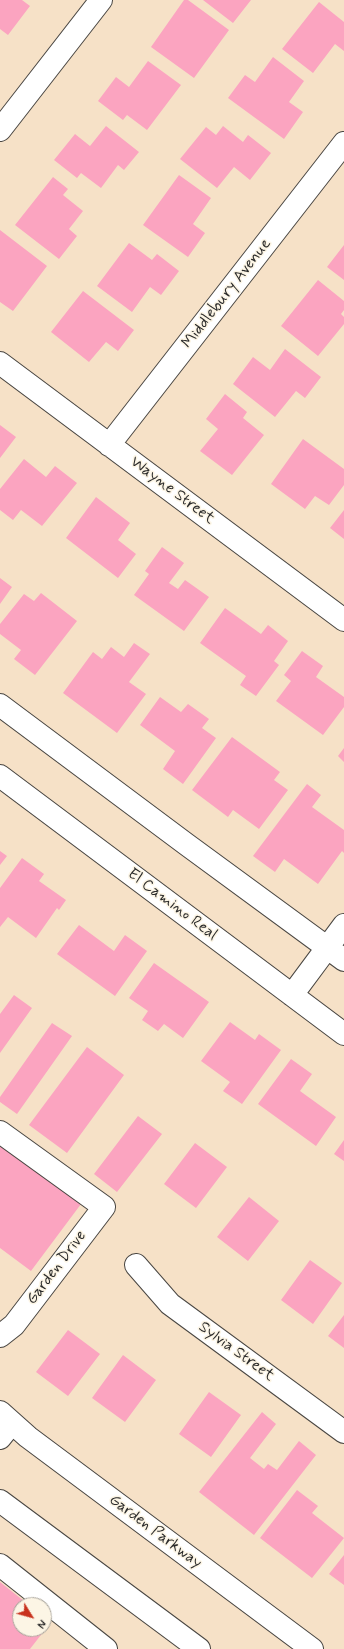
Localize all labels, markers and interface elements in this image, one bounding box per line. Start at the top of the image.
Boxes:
street label: Middlebury Avenue [178,235,276,353]
street label: Wayne Street [126,453,218,529]
street label: El Camino Real [123,865,221,945]
street label: Garden Drive [23,1227,91,1309]
street label: Sylvia Street [194,1318,278,1386]
street label: Garden Parkway [105,1491,205,1573]
north arrow [12,1597,52,1637]
text: N [33,1616,49,1631]

